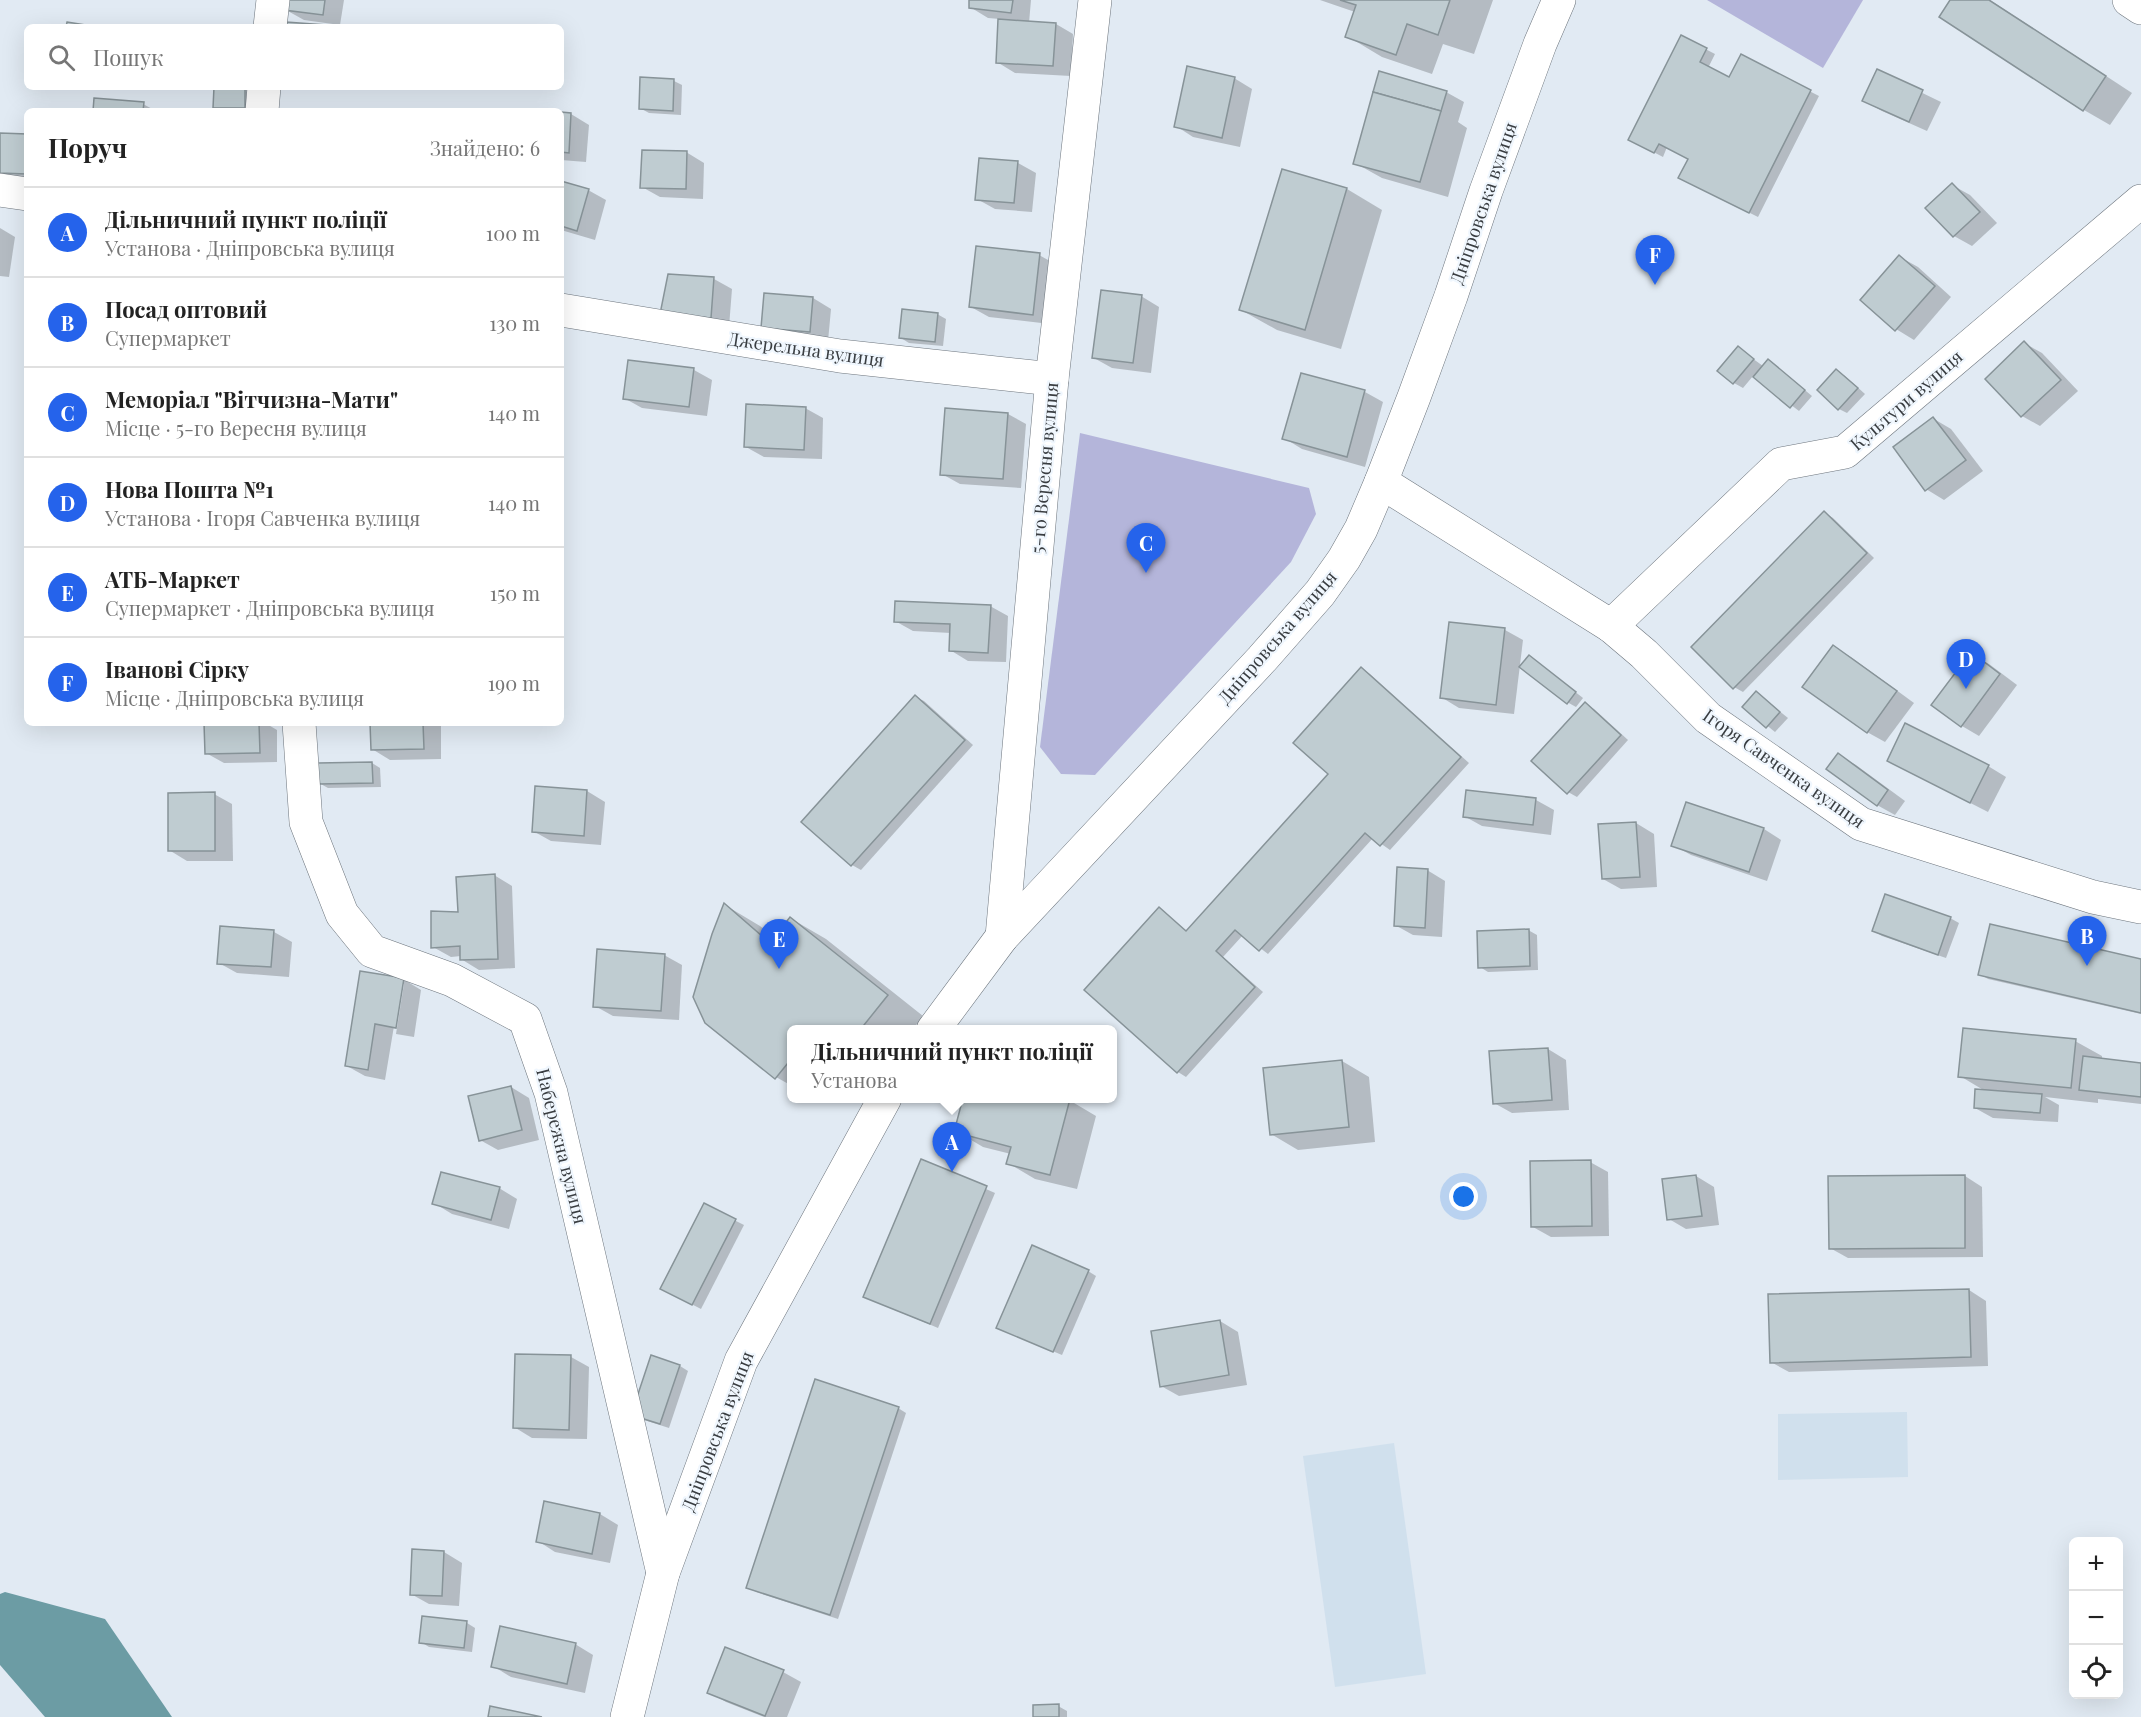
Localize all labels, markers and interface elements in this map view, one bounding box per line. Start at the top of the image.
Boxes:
search box [24,24,564,90]
icon: search [45,41,78,74]
text: Пошук [93,42,164,72]
street label: Дніпровська вулиця [1444,119,1522,287]
text: Поруч [48,130,127,165]
text: Знайдено: 6 [430,134,540,161]
text: Дільничний пункт поліції [105,204,387,234]
text: A [61,219,74,246]
text: 100 m [486,219,540,246]
text: Установа · Дніпровська вулиця [105,234,395,261]
pin: F [1636,236,1674,285]
text: Посад оптовий [105,294,267,324]
text: B [61,309,74,336]
text: 130 m [489,309,540,336]
text: Супермаркет [105,324,231,351]
street label: Джерельна вулиця [726,326,886,372]
street label: Культури вулиця [1845,344,1968,456]
street label: 5-го Вересня вулиця [1025,381,1063,555]
text: Меморіал "Вітчизна-Мати" [105,384,398,414]
text: C [60,399,75,426]
text: 140 m [488,399,540,426]
text: Місце · 5-го Вересня вулиця [105,414,367,441]
text: Нова Пошта №1 [105,474,274,504]
text: D [60,489,75,516]
text: 140 m [488,489,540,516]
text: Установа · Ігоря Савченка вулиця [105,504,420,531]
pin: C [1126,524,1166,573]
text: АТБ-Маркет [105,564,240,594]
street label: Дніпровська вулиця [1212,565,1342,709]
text: E [61,579,74,606]
text: 150 m [490,579,540,606]
text: Супермаркет · Дніпровська вулиця [105,594,435,621]
pin: D [1946,640,1986,689]
text: Іванові Сірку [105,654,249,684]
text: F [62,669,73,696]
text: 190 m [488,669,540,696]
text: Місце · Дніпровська вулиця [105,684,364,711]
street label: Ігоря Савченка вулиця [1698,703,1870,833]
pin: B [2068,916,2106,966]
pin: E [760,920,798,969]
popup [787,1025,1117,1103]
text: Дільничний пункт поліції [811,1036,1093,1066]
street label: Набережна вулиця [531,1066,593,1227]
text: Установа [811,1066,897,1093]
pin: A [932,1122,972,1172]
your location [1449,1182,1478,1211]
street label: Дніпровська вулиця [675,1347,759,1514]
map controls [2069,1537,2123,1699]
button: + [2069,1537,2123,1591]
button: − [2069,1591,2123,1645]
button: locate [2069,1645,2123,1699]

